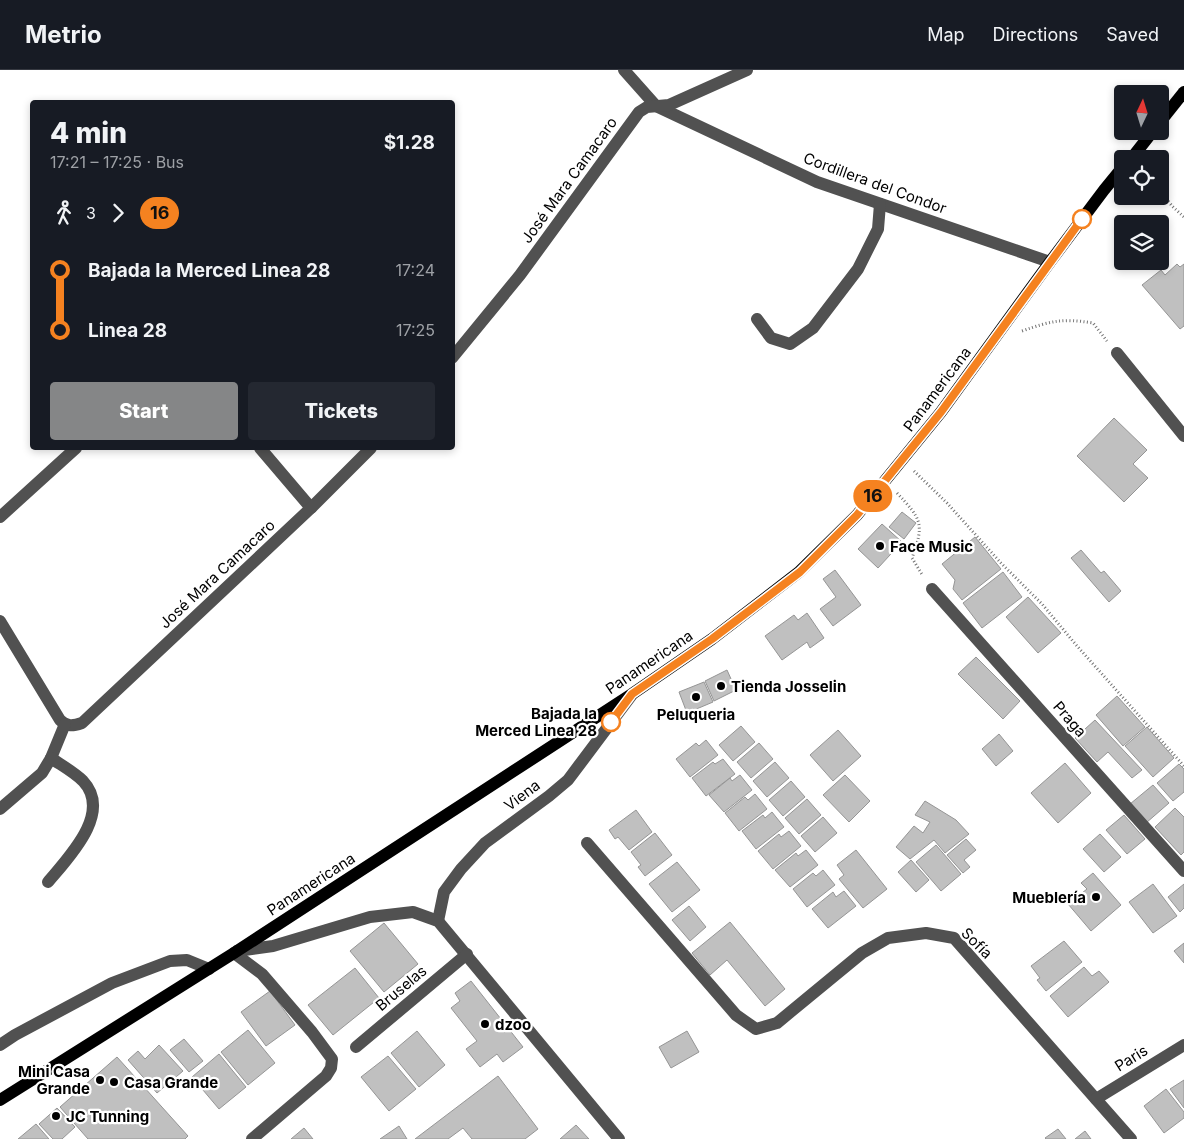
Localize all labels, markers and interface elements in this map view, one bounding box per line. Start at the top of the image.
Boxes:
text: Metrio [25,20,102,49]
text: Map [927,24,965,45]
text: Directions [993,24,1078,45]
text: Saved [1106,24,1159,45]
north arrow [1114,85,1169,140]
map controls [1114,85,1169,270]
street label: José Mara Camacaro [517,113,621,247]
text: 4 min [50,116,127,150]
text: $1.28 [384,131,435,154]
street label: Cordillera del Condor [801,148,949,218]
button: locate [1114,150,1169,205]
text: 17:21 – 17:25 · Bus [50,152,184,172]
icon: walk [50,199,78,227]
icon: forward [104,199,132,227]
text: 16 [150,202,169,223]
text: 3 [86,203,96,223]
unlabelled marker [1072,209,1092,229]
button: layers [1114,215,1169,270]
text: Bajada la Merced Linea 28 [88,259,330,282]
text: 17:24 [396,260,435,280]
text: Linea 28 [88,319,167,342]
text: 17:25 [396,320,435,340]
street label: Panamericana [899,343,975,435]
button: Start [50,382,238,440]
button: Tickets [248,382,435,440]
line badge: 16 [850,480,896,512]
text: 16 [863,485,883,506]
street label: José Mara Camacaro [155,515,279,632]
place label: Face Music [890,537,973,556]
marker: Face Music [874,540,886,552]
street label: Panamericana [602,626,696,698]
place label: Tienda Josselin [731,677,846,696]
marker: Tienda Josselin [715,680,727,692]
marker: Peluqueria [690,691,702,703]
street label: Praga [1049,697,1091,741]
place label: Bajada la Merced Linea 28 [475,704,597,740]
place label: Peluqueria [657,705,735,724]
marker: Bajada la Merced Linea 28 [601,712,621,732]
street label: Viena [500,775,544,815]
street label: Panamericana [263,848,359,920]
place label: Mueblería [1012,888,1086,907]
marker: Mueblería [1090,891,1102,903]
street label: Sofía [957,923,997,963]
street label: Bruselas [372,961,431,1015]
place label: dzoo [495,1015,531,1034]
marker: dzoo [479,1018,491,1030]
street label: Paris [1111,1041,1151,1075]
place label: Mini Casa Grande [18,1062,90,1098]
place label: Casa Grande [124,1073,218,1092]
marker: Mini Casa Grande [94,1074,106,1086]
marker: Casa Grande [108,1076,120,1088]
place label: JC Tunning [66,1107,149,1126]
marker: JC Tunning [50,1110,62,1122]

